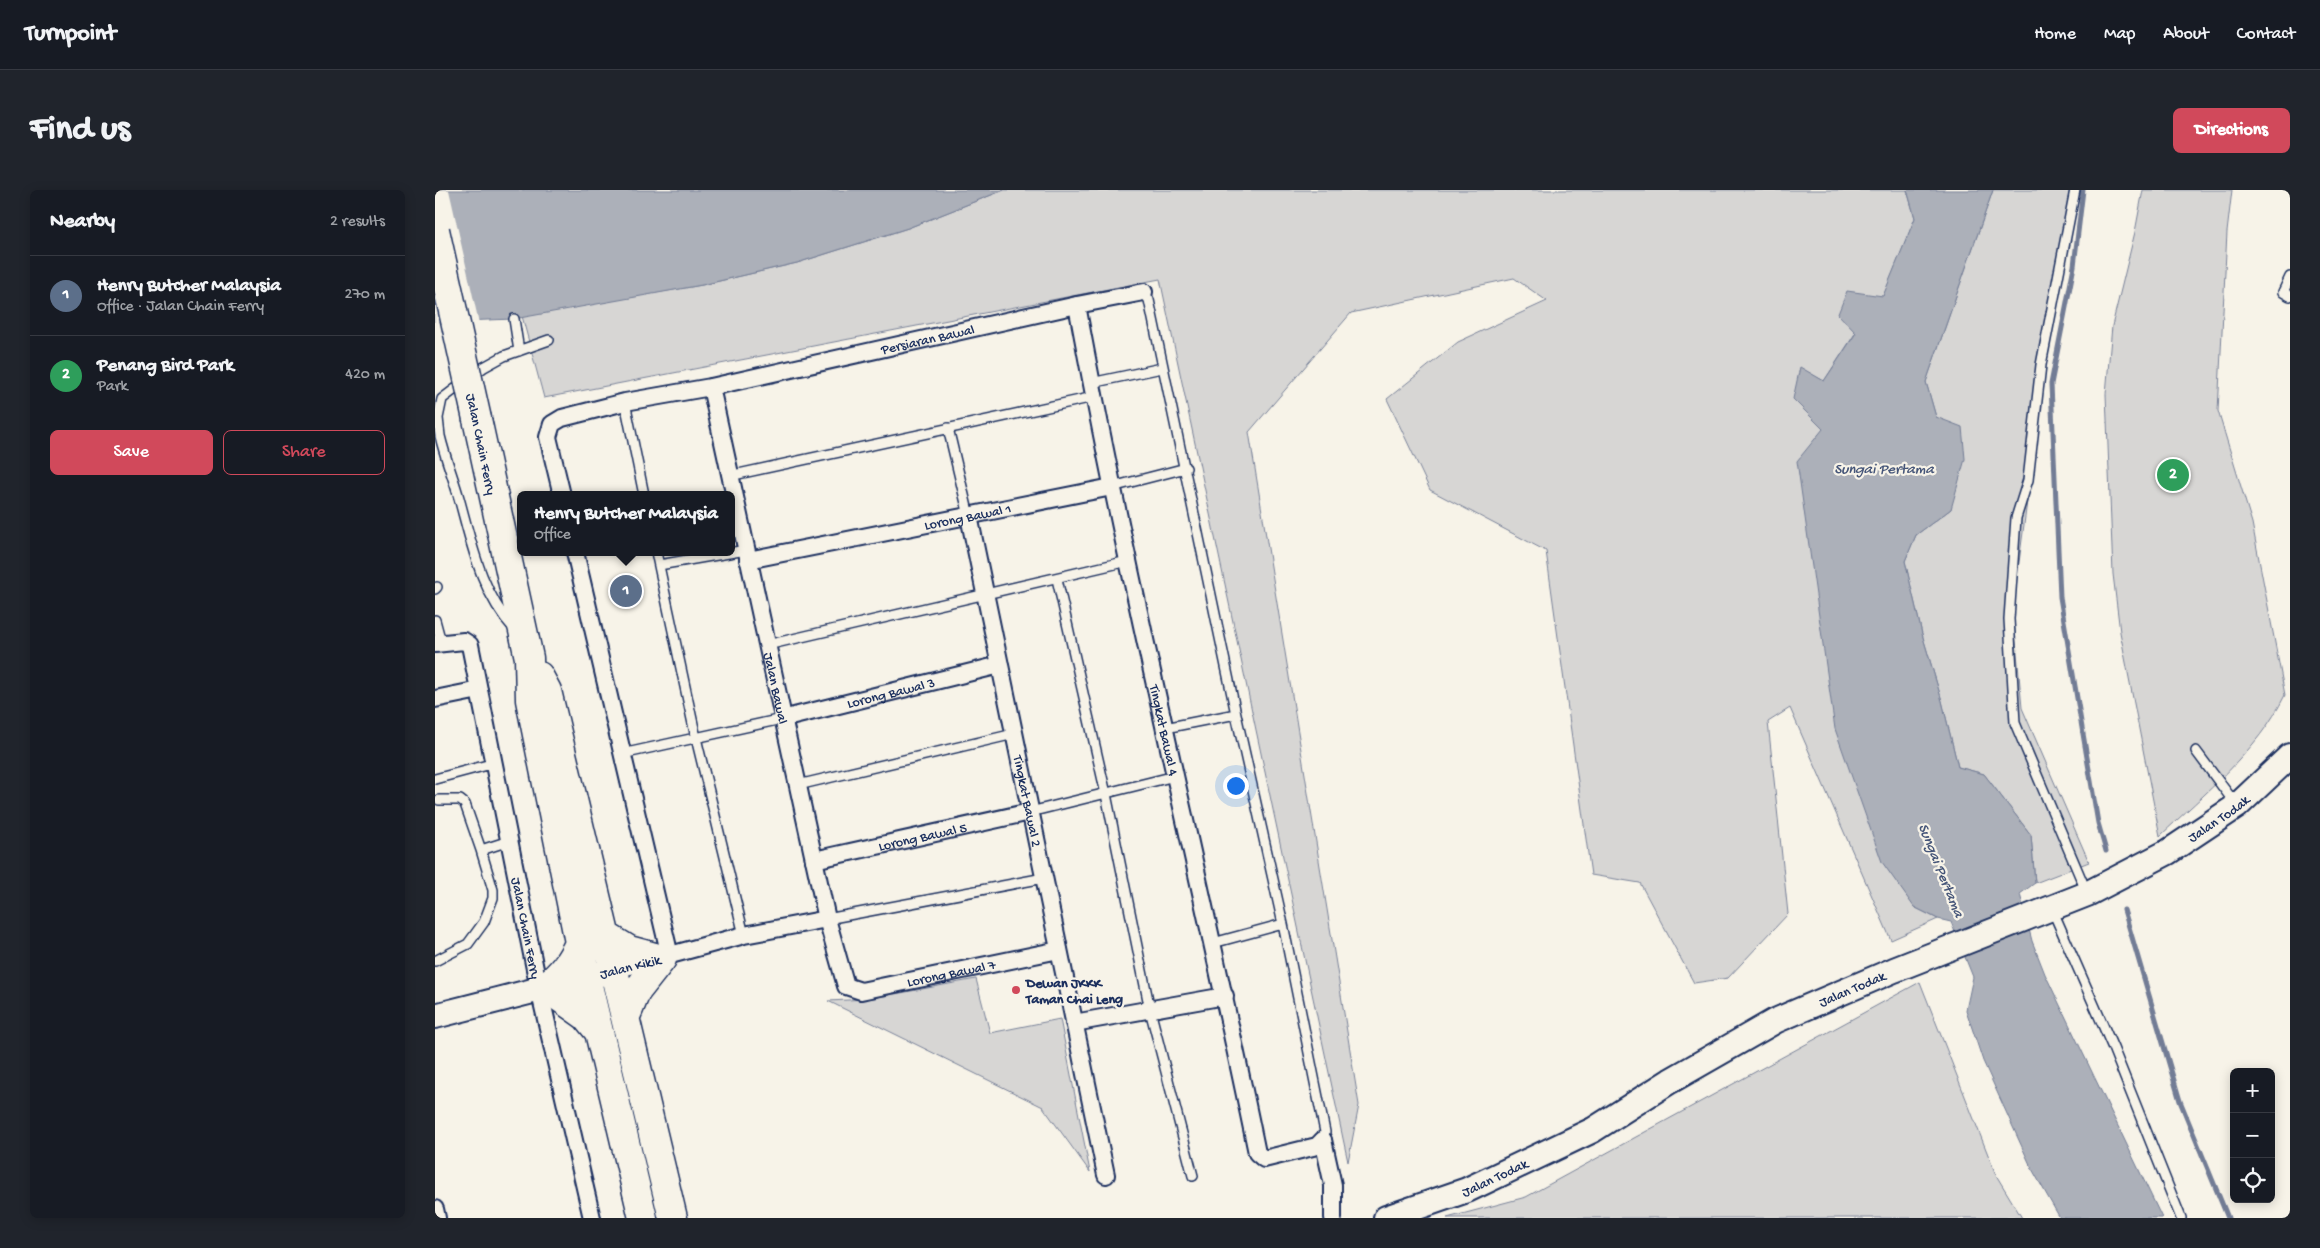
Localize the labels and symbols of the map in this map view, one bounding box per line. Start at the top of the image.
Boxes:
street label: Persiaran Bawal [879,322,976,360]
street label: Jalan Chain Ferry [461,392,499,497]
pin: 2 [2157,456,2189,494]
water label: Sungai Pertama [1834,461,1935,479]
street label: Lorong Bawal 1 [923,501,1013,535]
pin: 1 [610,572,642,610]
street label: Jalan Bawal [758,651,790,726]
street label: Lorong Bawal 3 [846,675,937,714]
street label: Tingkat Bawal 4 [1144,682,1181,778]
street label: Tingkat Bawal 2 [1008,753,1044,849]
your location [1223,773,1249,799]
street label: Jalan Todak [2185,792,2255,847]
street label: Lorong Bawal 5 [877,820,969,856]
water label: Sungai Pertama [1913,821,1968,922]
street label: Jalan Chain Ferry [506,876,543,981]
street label: Jalan Kikik [598,952,665,984]
street label: Lorong Bawal 7 [906,957,998,992]
street label: Jalan Todak [1817,968,1890,1012]
place label: Dewan JKKK Taman Chai Leng [1024,976,1123,1009]
marker: Dewan JKKK Taman Chai Leng [1010,984,1022,996]
street label: Jalan Todak [1460,1156,1533,1202]

